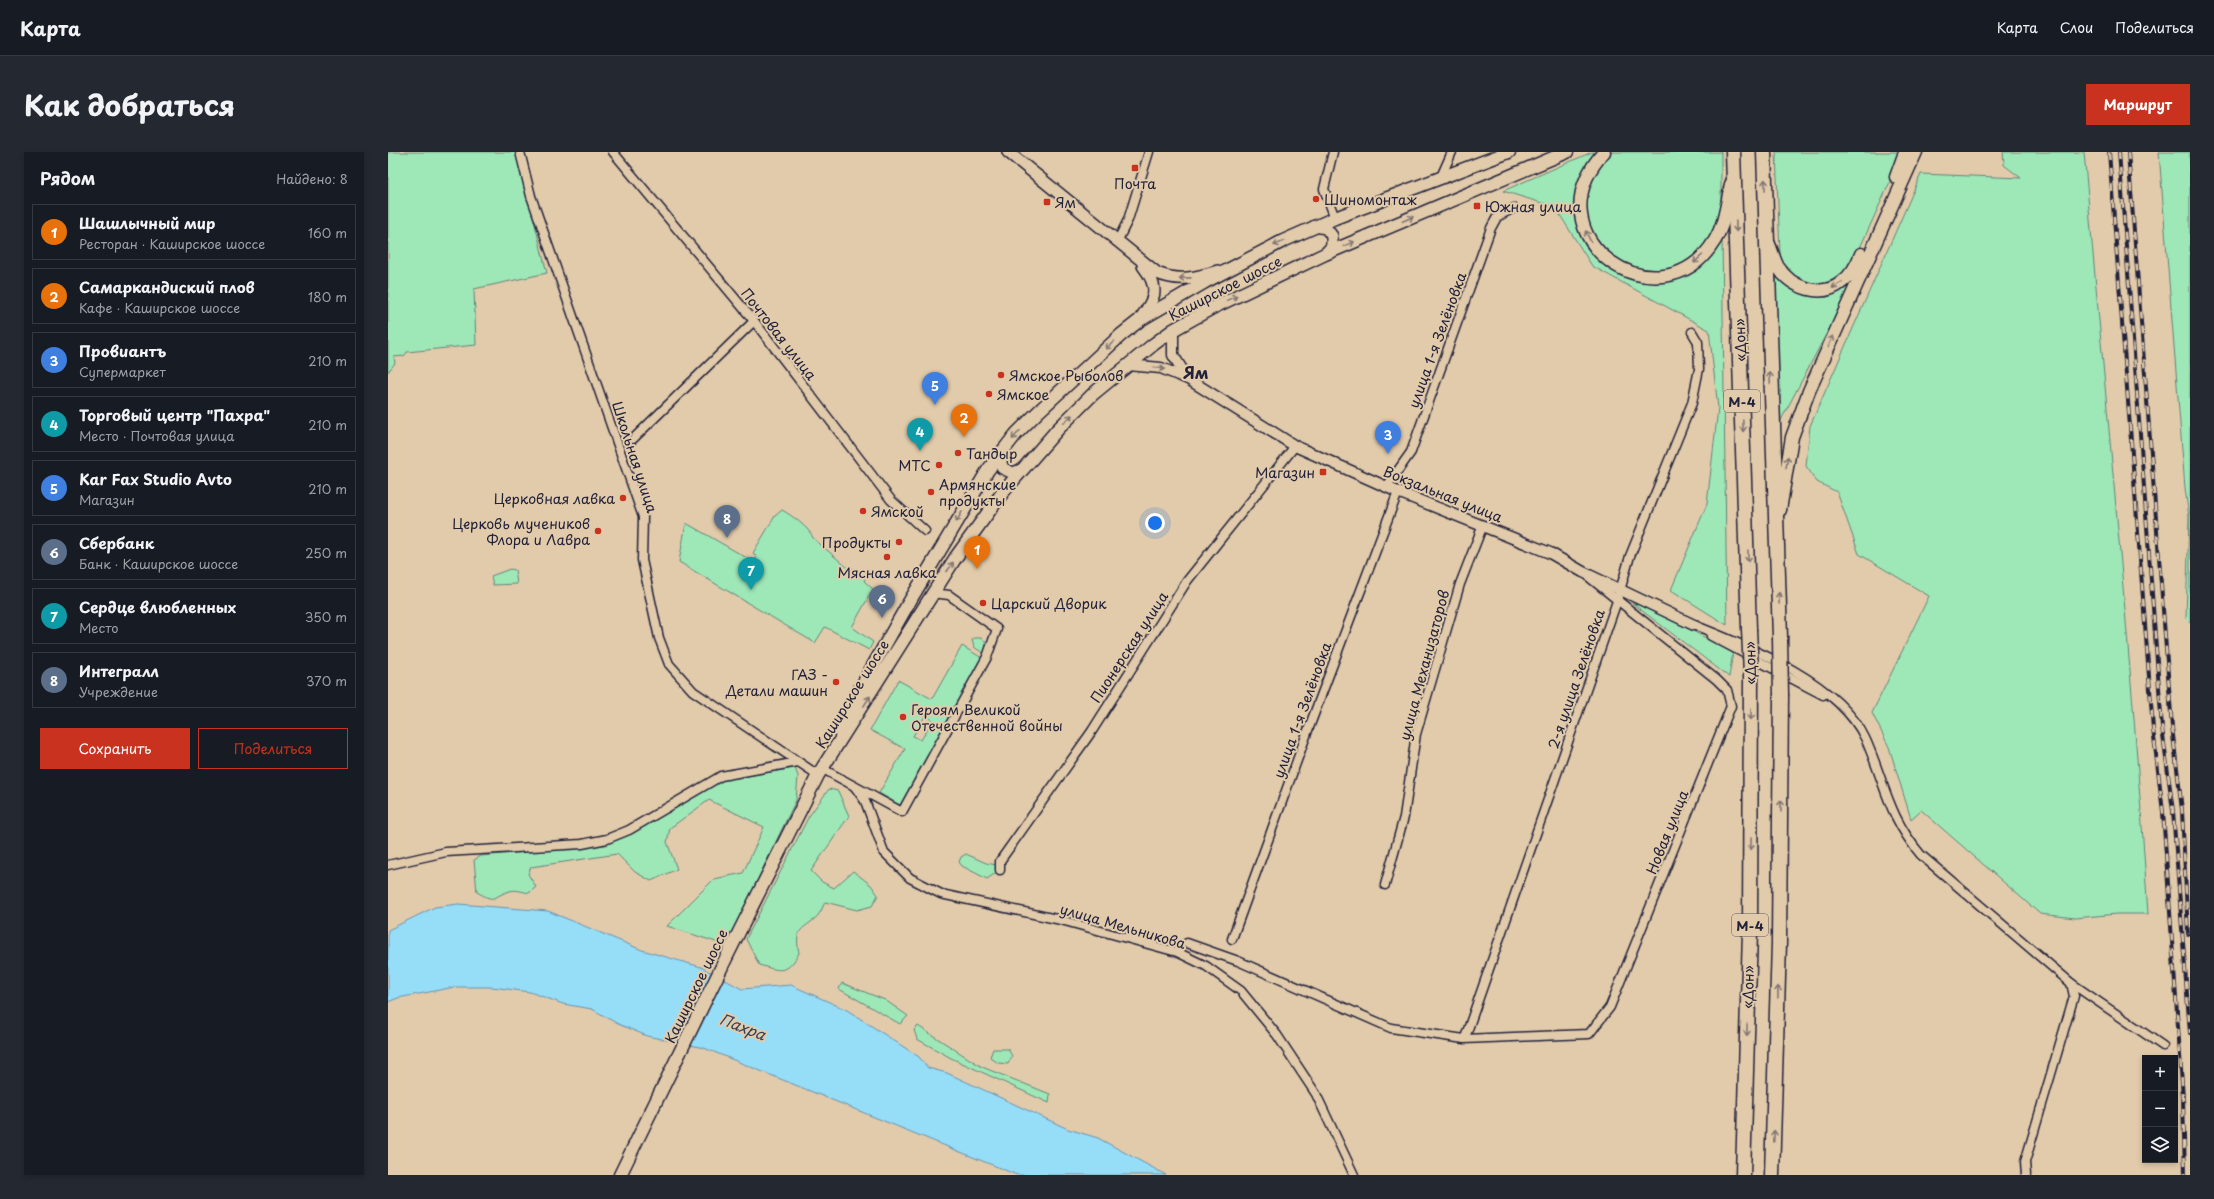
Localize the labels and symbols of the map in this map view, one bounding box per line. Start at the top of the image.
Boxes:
marker: Почта [1130,163,1140,173]
place label: Почта [1114,173,1156,194]
one-way arrow [1761,179,1769,192]
place label: Шиномонтаж [1324,189,1418,210]
place label: Ям [1055,192,1076,213]
marker: Шиномонтаж [1311,194,1321,204]
place label: Южная улица [1485,196,1581,217]
marker: Ям [1042,197,1052,207]
marker: Южная улица [1472,201,1482,211]
one-way arrow [1402,215,1414,222]
one-way arrow [1732,219,1739,232]
one-way arrow [1584,230,1591,242]
one-way arrow [1274,240,1286,247]
one-way arrow [1342,240,1354,248]
street label: Каширское шоссе [1165,250,1285,326]
one-way arrow [1693,254,1703,263]
street label: улица 1-я Зелёновка [1403,269,1471,411]
one-way arrow [1179,274,1192,282]
one-way arrow [1831,281,1843,289]
street label: Почтовая улица [736,283,822,385]
one-way arrow [1226,294,1238,301]
street label: «Дон» [1729,318,1751,362]
one-way arrow [1828,335,1835,347]
one-way arrow [1105,340,1115,350]
district label: Ям [1182,360,1209,384]
place label: Ямское Рыболов [1009,365,1123,386]
one-way arrow [1152,365,1165,373]
marker: Ямское Рыболов [996,370,1006,380]
pin: 5 [922,372,948,405]
one-way arrow [1767,372,1774,385]
place label: Ямское [997,384,1049,405]
marker: Ямское [984,389,994,399]
road number: М-4 [1724,390,1760,412]
street label: Школьная улица [607,398,663,516]
pin: 2 [951,404,977,437]
one-way arrow [1063,414,1073,424]
pin: 4 [907,418,933,451]
one-way arrow [1740,419,1747,432]
pin: 3 [1375,421,1401,454]
one-way arrow [1011,430,1021,440]
place label: Тандыр [966,443,1017,464]
marker: Тандыр [953,448,963,458]
place label: МТС [898,455,931,476]
one-way arrow [1783,456,1791,469]
marker: МТС [934,460,944,470]
street label: Вокзальная улица [1380,460,1506,528]
place label: Магазин [1255,462,1315,483]
marker: Магазин [1318,467,1328,477]
place label: Армянские продукты [939,474,1016,511]
marker: Армянские продукты [926,487,936,497]
place label: Церковная лавка [494,488,615,509]
marker: Церковная лавка [618,493,628,503]
place label: Ямской [871,501,924,522]
pin: 8 [714,505,740,538]
marker: Ямской [858,506,868,516]
one-way arrow [954,511,962,523]
place label: Церковь мучеников Флора и Лавра [452,513,590,550]
your location [1145,513,1165,533]
marker: Церковь мучеников Флора и Лавра [593,526,603,536]
place label: Продукты [822,532,891,553]
pin: 1 [964,536,990,569]
marker: Продукты [894,537,904,547]
one-way arrow [1744,549,1751,562]
marker: Мясная лавка [882,552,892,562]
pin: 7 [738,557,764,590]
place label: Мясная лавка [837,562,937,583]
one-way arrow [946,562,954,573]
pin: 6 [869,585,895,618]
street label: Пионерская улица [1085,587,1173,707]
street label: улица Механизаторов [1394,587,1454,743]
one-way arrow [1775,592,1783,605]
place label: Царский Дворик [991,593,1107,614]
marker: Царский Дворик [978,598,988,608]
street label: 2-я улица Зелёновка [1542,606,1610,752]
street label: Каширское шоссе [810,636,894,752]
street label: улица 1-я Зелёновка [1268,639,1336,781]
street label: «Дон» [1739,641,1761,685]
place label: ГАЗ - Детали машин [725,664,828,701]
marker: ГАЗ - Детали машин [831,677,841,687]
one-way arrow [863,695,871,707]
place label: Героям Великой Отечественной войны [911,699,1063,736]
one-way arrow [1747,707,1755,720]
marker: Героям Великой Отечественной войны [898,712,908,722]
street label: Новая улица [1641,787,1693,877]
one-way arrow [1777,800,1785,813]
one-way arrow [1747,837,1755,850]
street label: улица Мельникова [1058,898,1189,954]
road number: М-4 [1732,914,1768,936]
street label: Каширское шоссе [659,925,733,1047]
street label: «Дон» [1737,965,1759,1009]
one-way arrow [1774,986,1782,999]
water label: Пахра [717,1007,770,1045]
one-way arrow [1744,1023,1751,1036]
one-way arrow [1770,1130,1777,1143]

